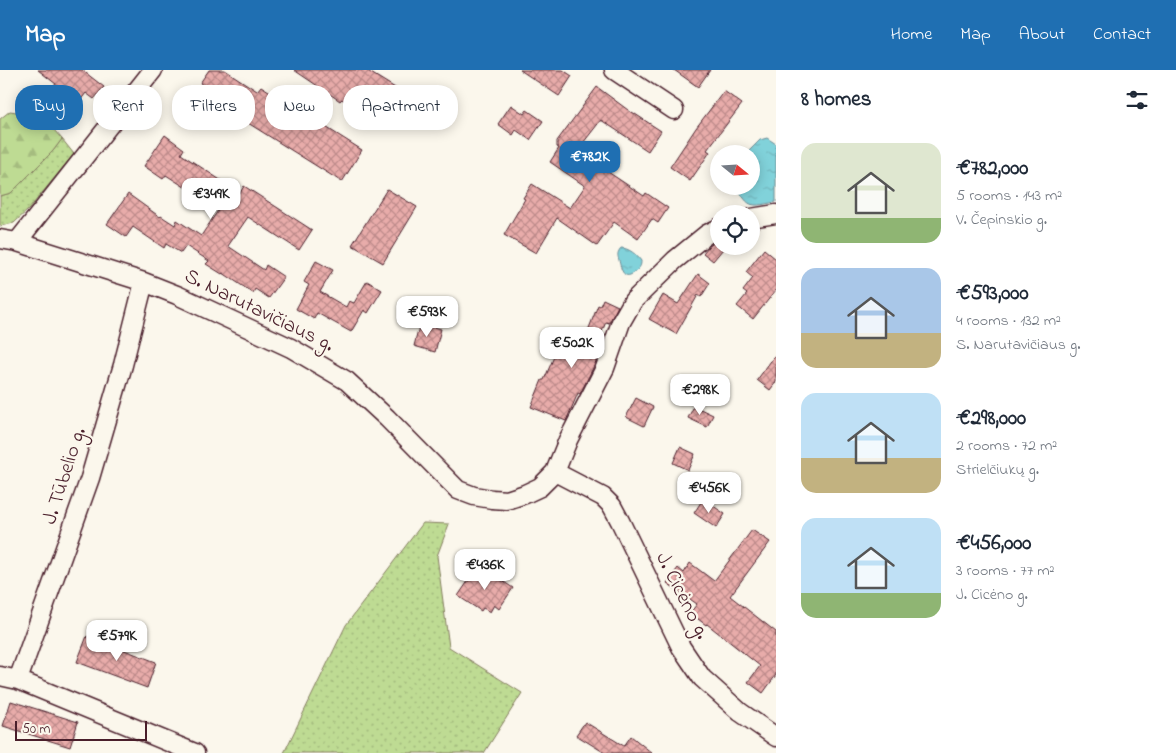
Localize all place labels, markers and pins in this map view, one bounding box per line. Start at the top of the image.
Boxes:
pin: €782K [555,140,625,183]
pin: €349K [176,178,246,220]
pin: €593K [392,296,462,338]
pin: €502K [537,326,607,369]
pin: €298K [665,374,735,416]
pin: €456K [674,472,744,514]
pin: €436K [450,548,520,591]
pin: €579K [82,620,152,662]

